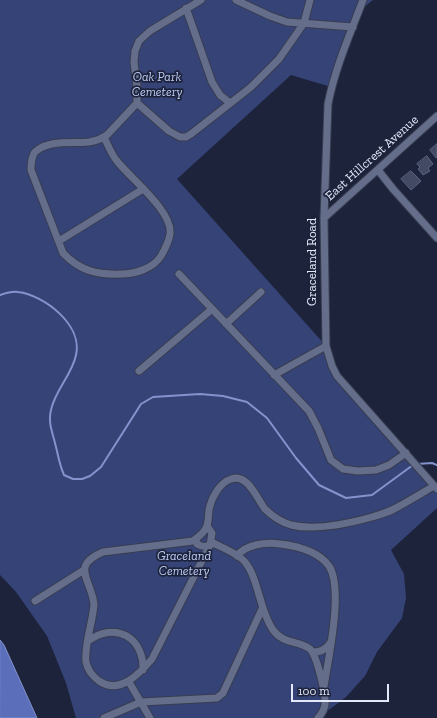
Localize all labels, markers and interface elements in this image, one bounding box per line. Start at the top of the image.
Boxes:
park label: Oak Park Cemetery [132,69,182,100]
street label: East Hillcrest Avenue [322,112,422,204]
street label: Graceland Road [304,218,320,306]
park label: Graceland Cemetery [157,548,211,579]
scale bar [293,676,391,702]
text: 100 m [298,684,330,698]

